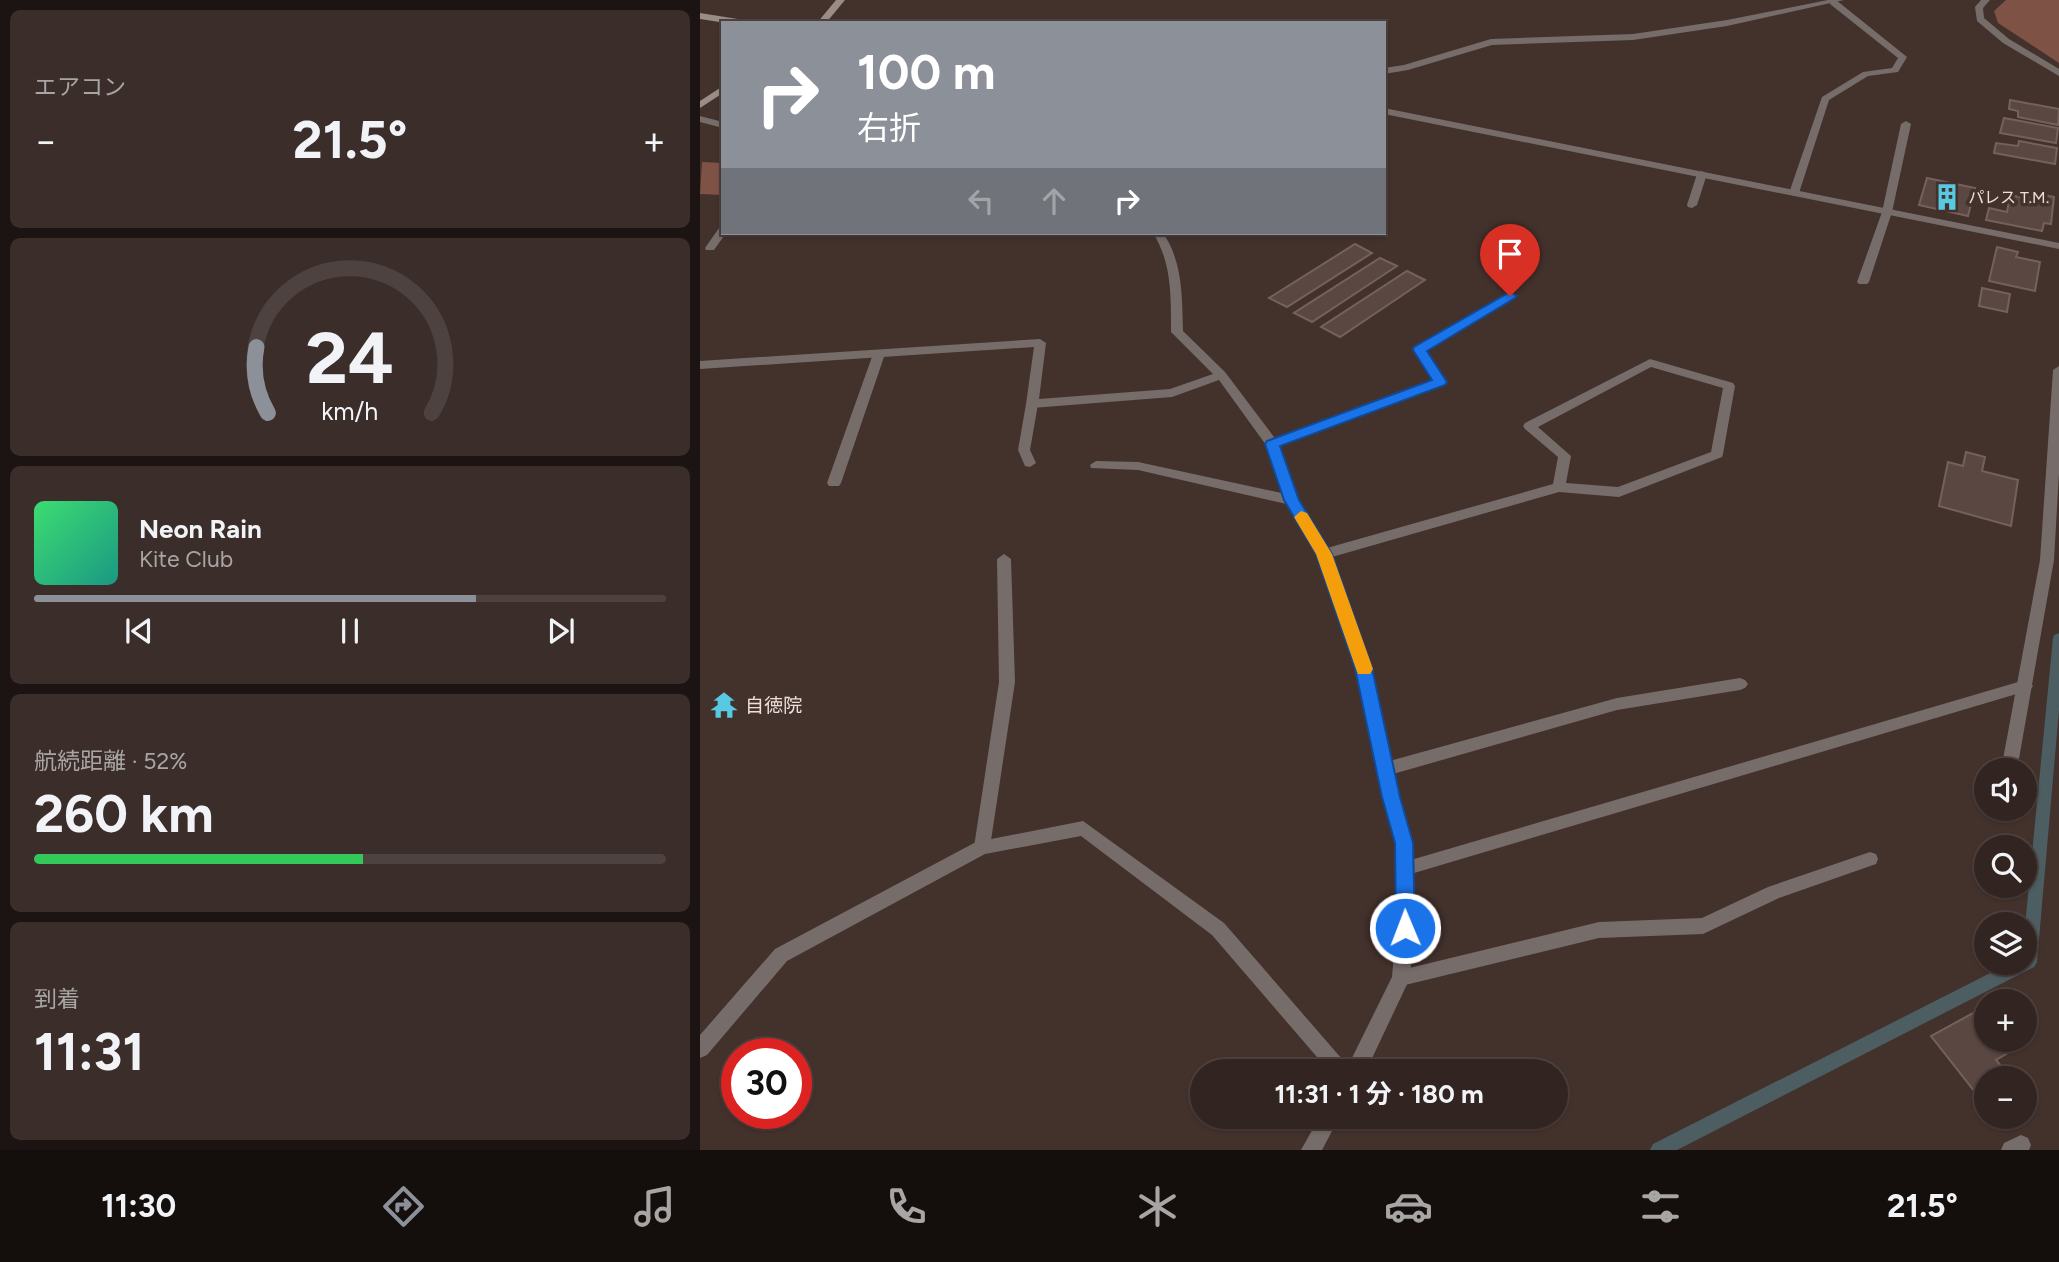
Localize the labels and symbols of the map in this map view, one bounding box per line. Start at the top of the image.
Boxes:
building icon: パレス T.M. [1932,182,1962,212]
place label: パレス T.M. [1968,188,2049,207]
pin [1480,224,1540,296]
temple icon: 自徳院 [709,690,739,720]
place label: 自徳院 [745,694,802,717]
position arrow [1368,891,1442,965]
speed limit sign: 30 [721,1038,812,1129]

